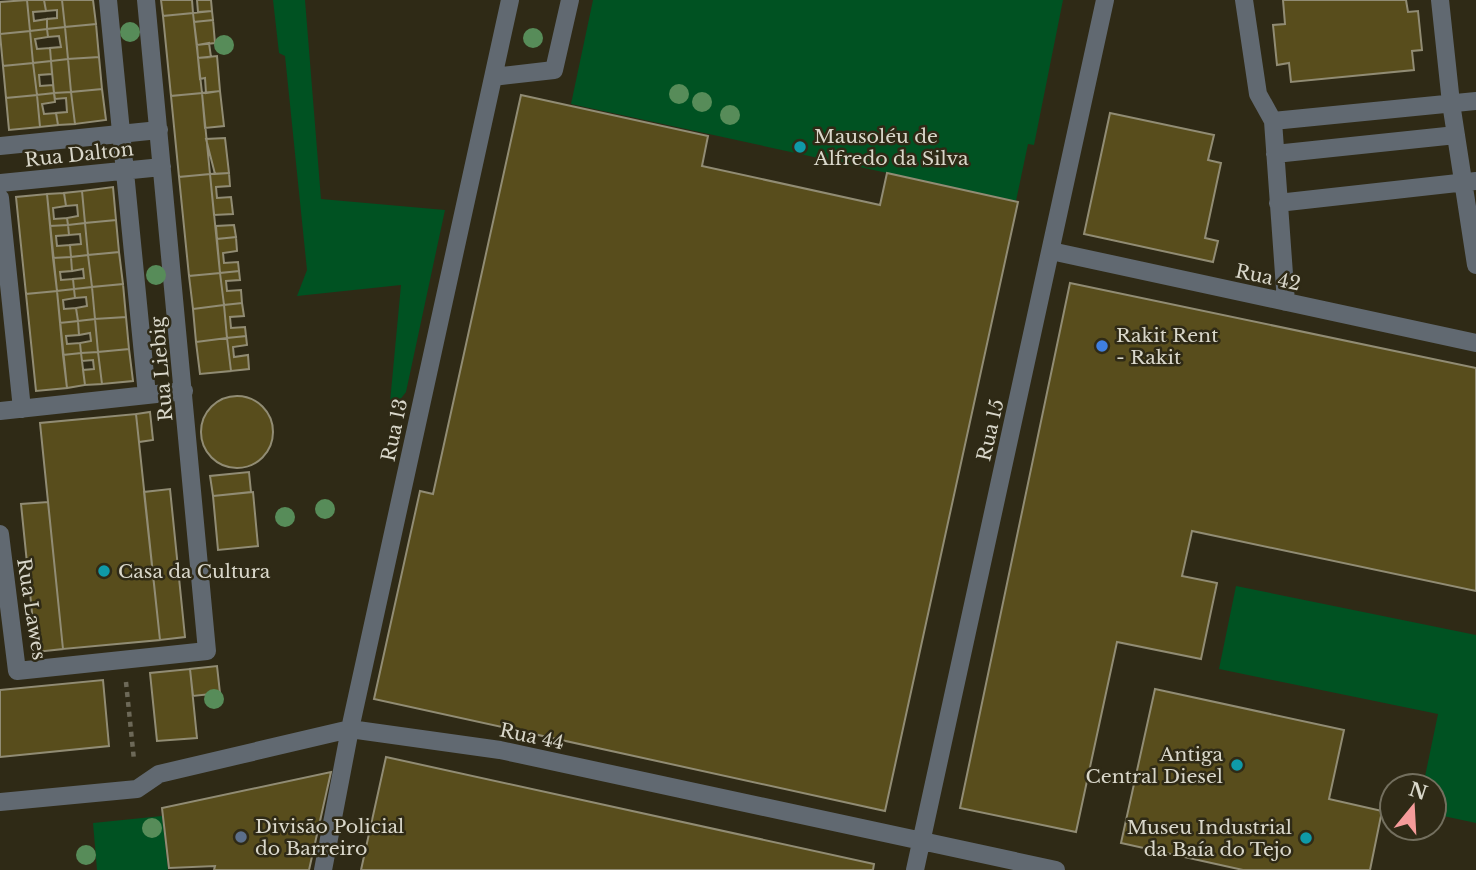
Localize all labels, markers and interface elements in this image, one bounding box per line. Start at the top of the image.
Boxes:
place label: Mausoléu de Alfredo da Silva [813,125,969,170]
street label: Rua Dalton [23,137,135,172]
marker: Mausoléu de Alfredo da Silva [792,139,808,155]
street label: Rua 42 [1233,259,1303,296]
street label: Rua Liebig [145,315,178,422]
place label: Rakit Rent - Rakit [1116,324,1219,369]
marker: Rakit Rent - Rakit [1094,338,1110,354]
street label: Rua 13 [377,397,412,464]
street label: Rua 15 [972,397,1009,463]
street label: Rua Lawes [12,557,51,662]
place label: Casa da Cultura [118,560,271,583]
marker: Casa da Cultura [96,563,112,579]
street label: Rua 44 [497,718,566,755]
place label: Antiga Central Diesel [1086,743,1223,788]
marker: Antiga Central Diesel [1229,757,1245,773]
north arrow [1378,772,1448,842]
text: N [1406,778,1430,805]
place label: Divisão Policial do Barreiro [255,815,404,860]
place label: Museu Industrial da Baía do Tejo [1127,816,1292,861]
marker: Divisão Policial do Barreiro [233,829,249,845]
marker: Museu Industrial da Baía do Tejo [1298,830,1314,846]

